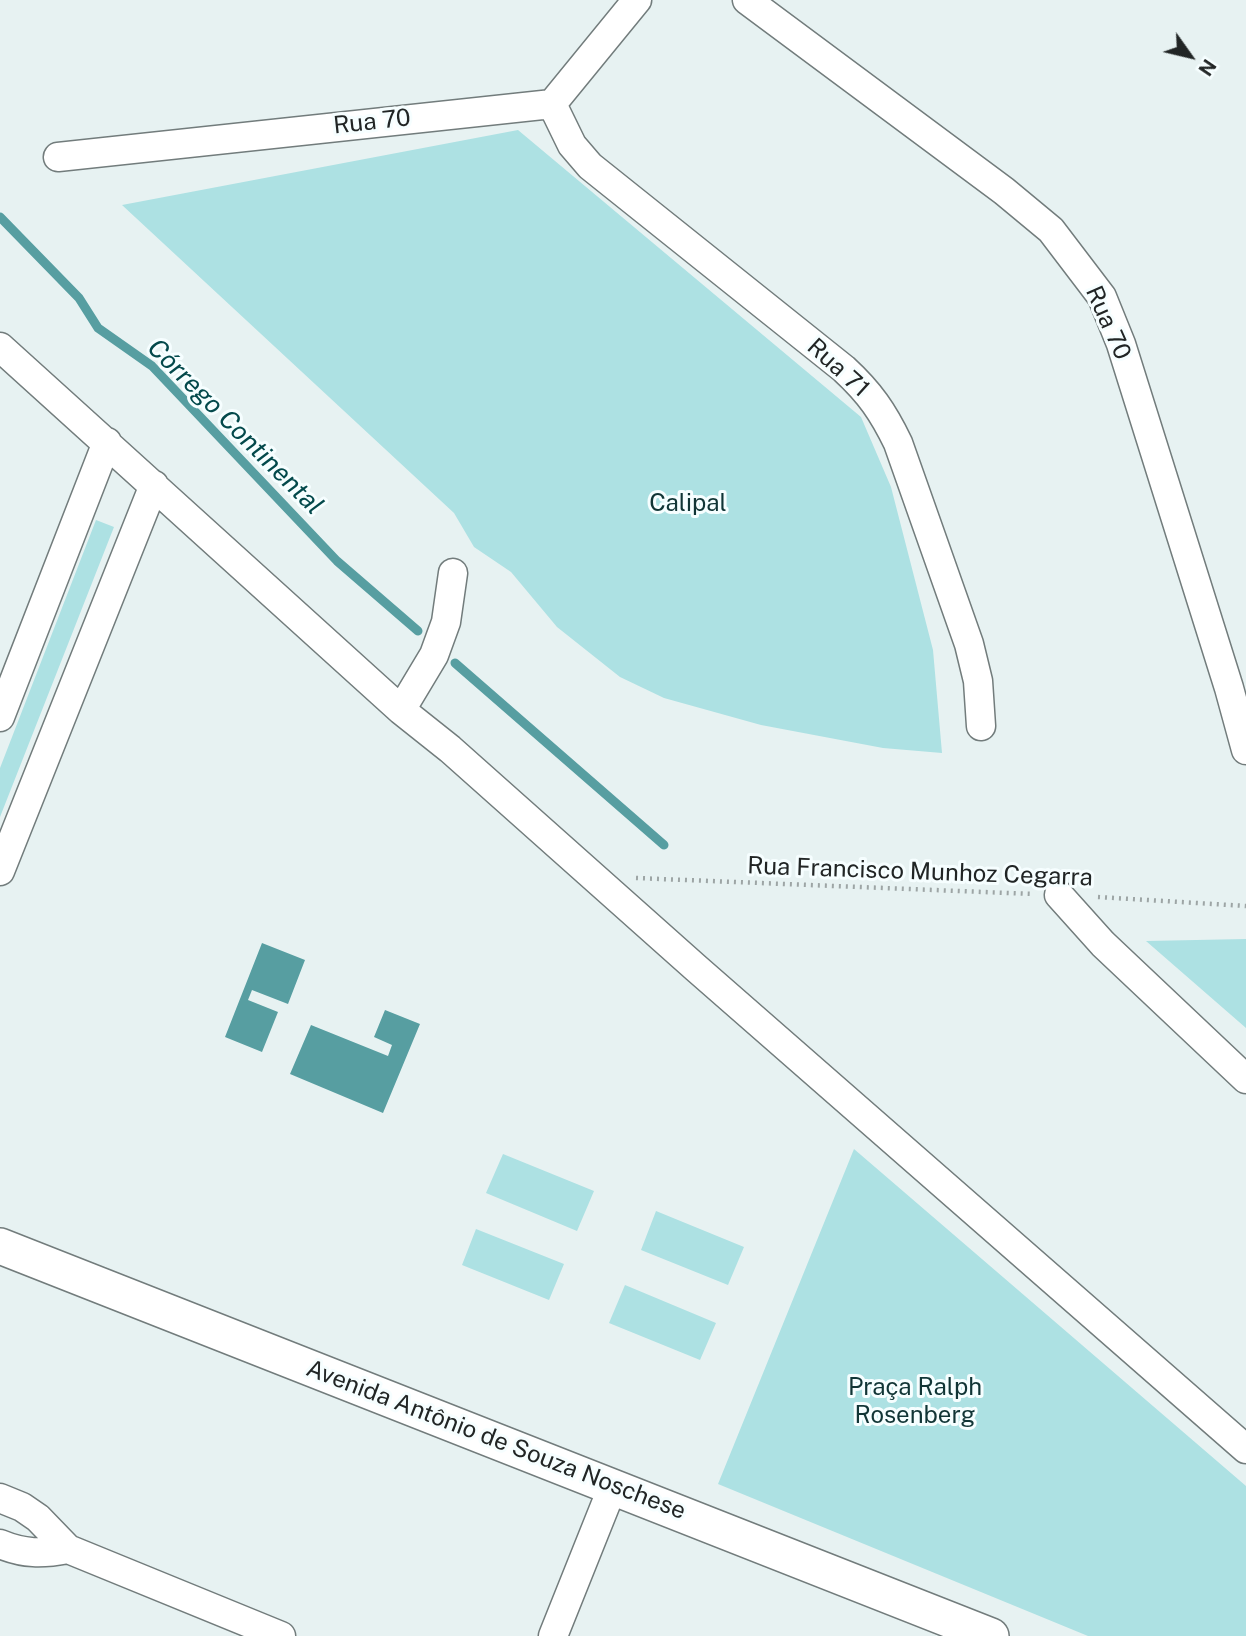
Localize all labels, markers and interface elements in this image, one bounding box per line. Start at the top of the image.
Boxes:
north arrow [1155,21,1225,91]
text: N [1194,55,1221,80]
street label: Rua 70 [332,104,412,140]
street label: Rua 70 [1079,282,1137,364]
water label: Córrego Continental [141,333,329,521]
street label: Rua 71 [801,333,875,403]
park label: Calipal [649,490,727,518]
street label: Rua Francisco Munhoz Cegarra [747,852,1093,892]
street label: Avenida Antônio de Souza Noschese [302,1354,690,1526]
park label: Praça Ralph Rosenberg [848,1374,982,1430]

